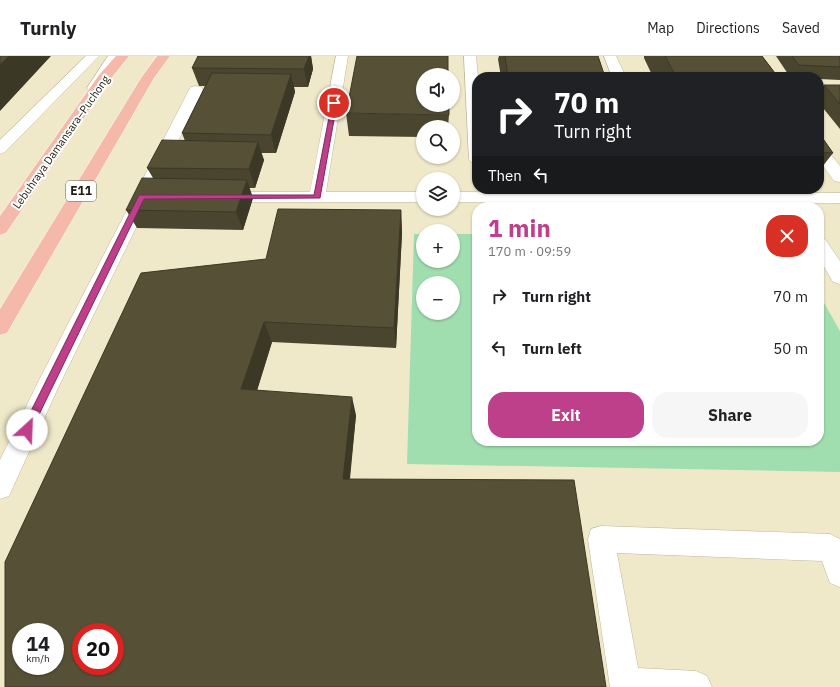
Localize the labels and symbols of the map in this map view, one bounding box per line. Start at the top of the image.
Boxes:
street label: Lebuhraya Damansara–Puchong [10,73,113,211]
pin [317,86,351,120]
road number: E11 [66,181,96,201]
position arrow [6,409,48,451]
speed limit sign: 20 [72,623,124,675]

